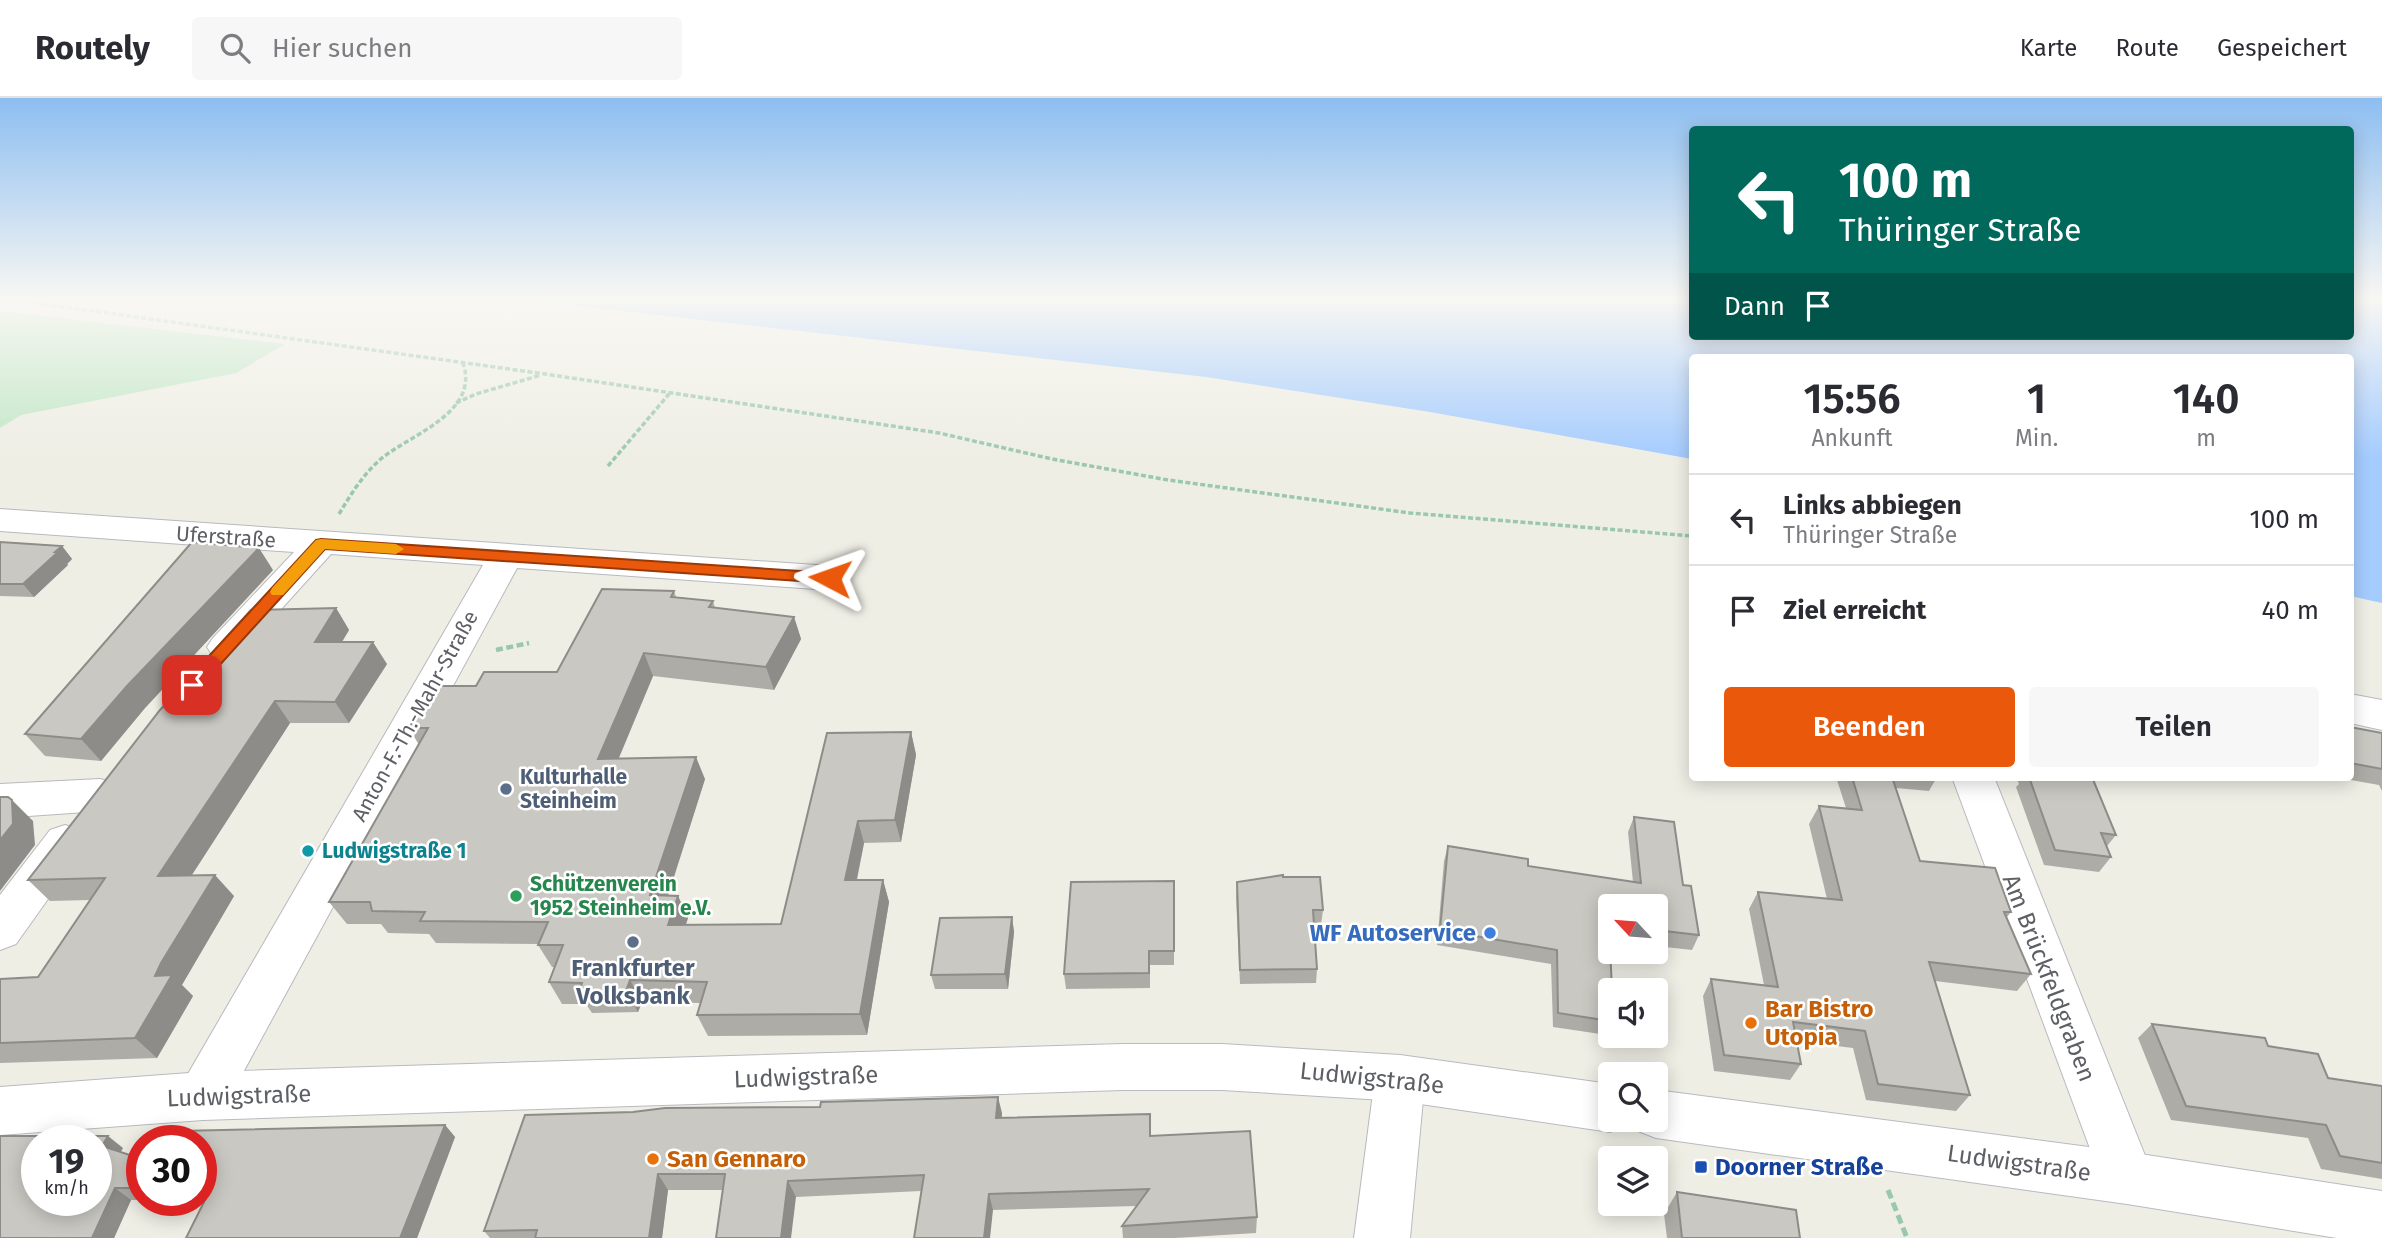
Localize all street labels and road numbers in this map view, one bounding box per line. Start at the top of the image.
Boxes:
street label: Uferstraße [175,521,277,553]
street label: Anton-F.-Th.-Mahr-Straße [346,606,484,826]
street label: Am Brückfeldgraben [1997,870,2101,1086]
street label: Ludwigstraße [1298,1057,1446,1099]
street label: Ludwigstraße [733,1060,879,1094]
street label: Ludwigstraße [166,1079,312,1113]
street label: Ludwigstraße [1945,1139,2093,1187]

